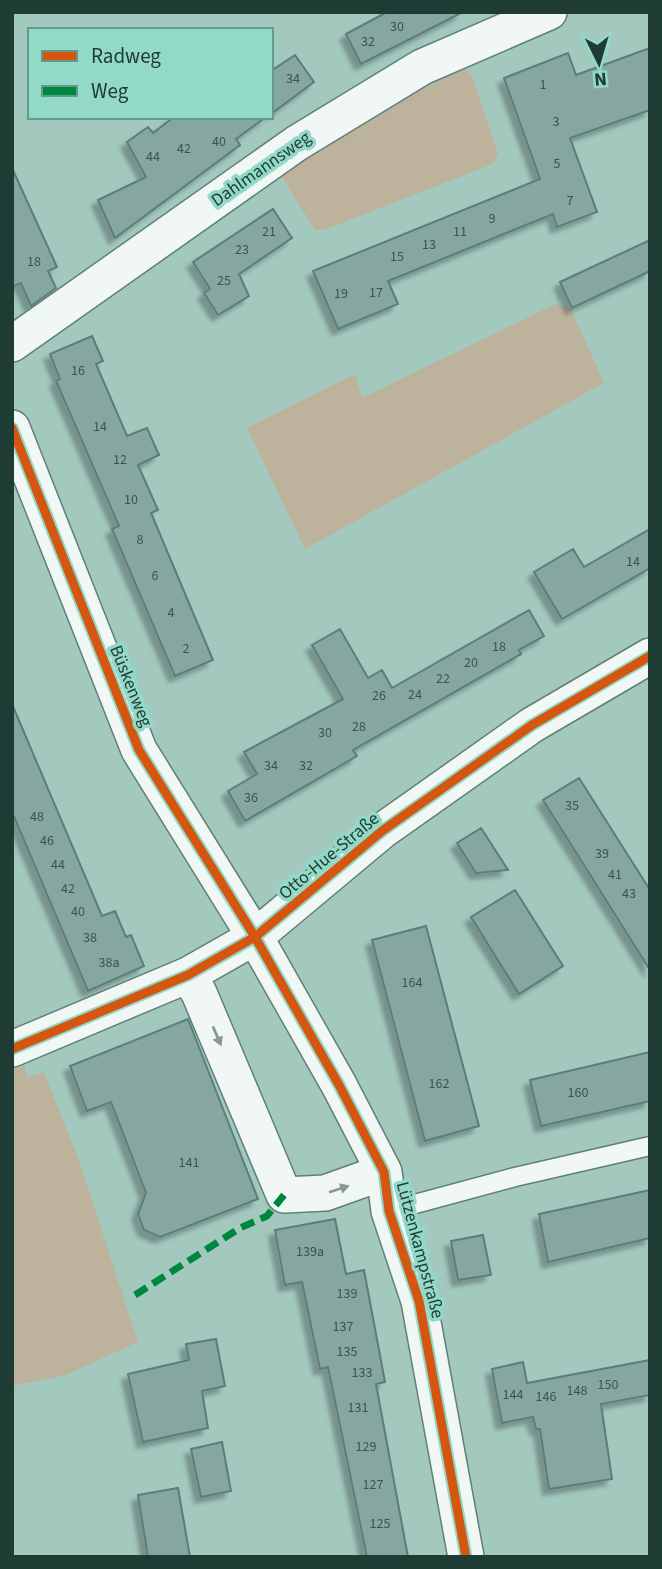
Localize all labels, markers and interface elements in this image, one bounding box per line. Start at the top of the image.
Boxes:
house number: 30 [390,17,404,37]
legend [28,28,273,119]
north arrow [564,28,634,98]
house number: 32 [361,32,375,52]
text: Radweg [91,41,161,71]
text: N [593,64,608,92]
house number: 34 [286,69,300,89]
house number: 1 [540,75,547,95]
text: Weg [91,76,129,106]
house number: 3 [553,112,560,132]
street label: Dahlmannsweg [206,125,316,213]
house number: 40 [212,132,226,152]
house number: 42 [177,139,191,159]
house number: 44 [146,147,160,167]
house number: 5 [554,154,561,174]
house number: 7 [567,191,574,211]
house number: 9 [489,209,496,229]
house number: 21 [262,222,276,242]
house number: 11 [453,222,467,242]
house number: 13 [422,235,436,255]
house number: 23 [235,240,249,260]
house number: 15 [390,247,404,267]
house number: 18 [27,252,41,272]
house number: 25 [217,271,231,291]
house number: 17 [369,283,383,303]
house number: 19 [334,284,348,304]
house number: 16 [71,361,85,381]
house number: 14 [93,417,107,437]
house number: 12 [113,450,127,470]
house number: 10 [124,490,138,510]
house number: 8 [137,530,144,550]
house number: 14 [626,552,640,572]
house number: 6 [152,566,159,586]
house number: 4 [168,603,175,623]
house number: 18 [492,637,506,657]
house number: 2 [183,639,190,659]
street label: Büskenweg [103,641,159,731]
house number: 20 [464,653,478,673]
house number: 22 [436,669,450,689]
house number: 24 [408,685,422,705]
house number: 26 [372,686,386,706]
house number: 28 [352,717,366,737]
house number: 30 [318,723,332,743]
house number: 34 [264,756,278,776]
house number: 32 [299,756,313,776]
house number: 36 [244,788,258,808]
house number: 35 [565,796,579,816]
street label: Otto-Hue-Straße [273,806,385,906]
house number: 48 [30,807,44,827]
house number: 46 [40,831,54,851]
house number: 39 [595,844,609,864]
house number: 44 [51,855,65,875]
house number: 41 [608,865,622,885]
house number: 42 [61,879,75,899]
house number: 43 [622,884,636,904]
house number: 40 [71,902,85,922]
house number: 38 [83,928,97,948]
house number: 38a [99,953,119,973]
house number: 164 [402,973,422,993]
one-way arrow [212,1026,223,1047]
house number: 162 [429,1074,449,1094]
house number: 160 [568,1083,588,1103]
house number: 141 [179,1153,199,1173]
street label: Lützenkampstraße [390,1179,450,1321]
one-way arrow [328,1184,349,1194]
house number: 139a [296,1242,324,1262]
house number: 139 [337,1284,357,1304]
house number: 137 [333,1317,353,1337]
house number: 135 [337,1342,357,1362]
house number: 133 [352,1363,372,1383]
house number: 150 [598,1375,618,1395]
house number: 148 [567,1381,587,1401]
house number: 144 [503,1385,523,1405]
house number: 146 [536,1387,556,1407]
house number: 131 [348,1398,368,1418]
house number: 129 [356,1437,376,1457]
house number: 127 [363,1475,383,1495]
house number: 125 [370,1514,390,1534]

